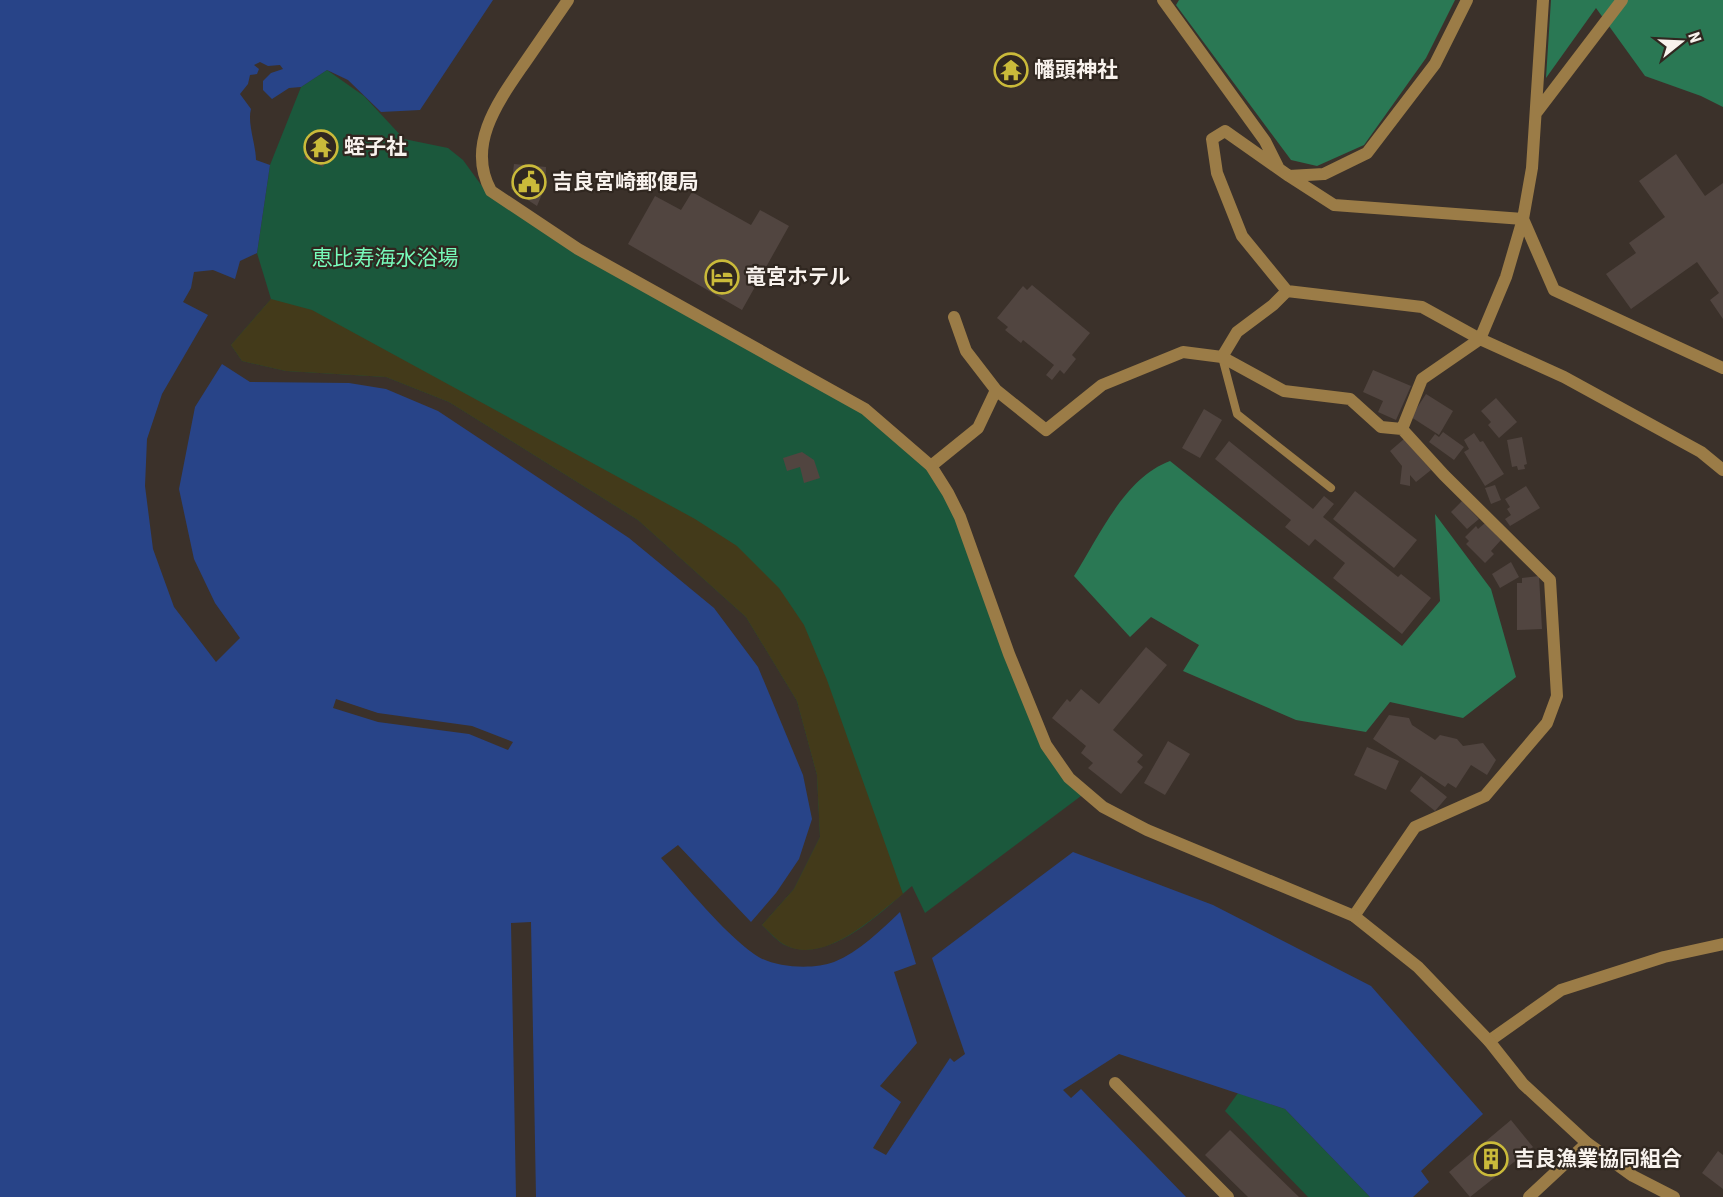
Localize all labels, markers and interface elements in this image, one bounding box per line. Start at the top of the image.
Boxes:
north arrow [1651,12,1711,72]
text: N [1684,30,1705,45]
temple icon: 幡頭神社 [993,52,1029,88]
place label: 幡頭神社 [1034,58,1118,82]
temple icon: 蛭子社 [303,129,339,165]
place label: 蛭子社 [344,135,407,159]
public building icon: 吉良宮崎郵便局 [511,164,547,200]
place label: 吉良宮崎郵便局 [552,170,699,194]
park label: 恵比寿海水浴場 [312,246,459,270]
hotel icon: 竜宮ホテル [704,259,740,295]
place label: 竜宮ホテル [745,265,850,289]
building icon: 吉良漁業協同組合 [1473,1141,1509,1177]
place label: 吉良漁業協同組合 [1514,1147,1682,1171]

